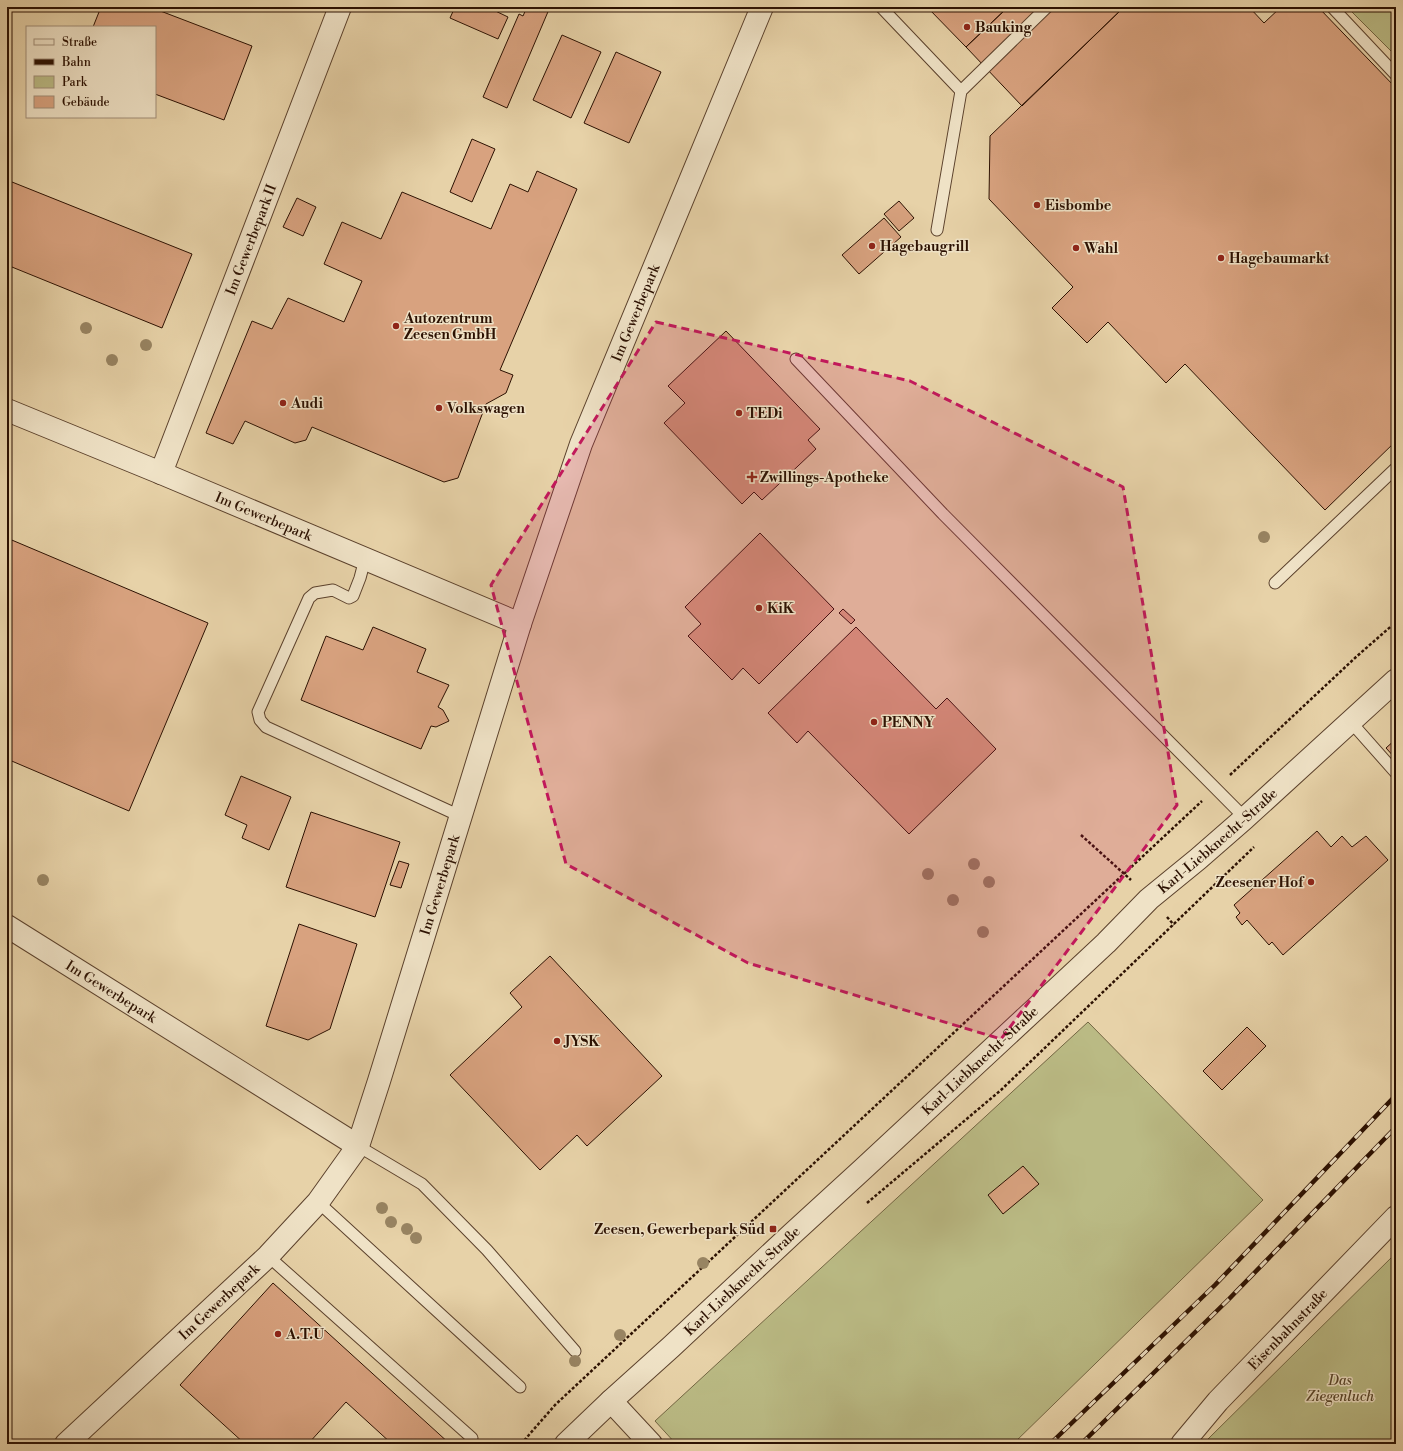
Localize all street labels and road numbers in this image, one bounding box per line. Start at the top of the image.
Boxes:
street label: Im Gewerbepark II [222,181,281,298]
street label: Im Gewerbepark [608,261,665,365]
street label: Im Gewerbepark [212,489,316,546]
street label: Karl-Liebknecht-Straße [1155,785,1282,898]
street label: Im Gewerbepark [417,832,465,937]
street label: Im Gewerbepark [62,957,160,1028]
street label: Karl-Liebknecht-Straße [918,1003,1042,1120]
street label: Karl-Liebknecht-Straße [681,1223,804,1340]
street label: Im Gewerbepark [176,1260,264,1344]
street label: Eisenbahnstraße [1245,1285,1332,1375]

